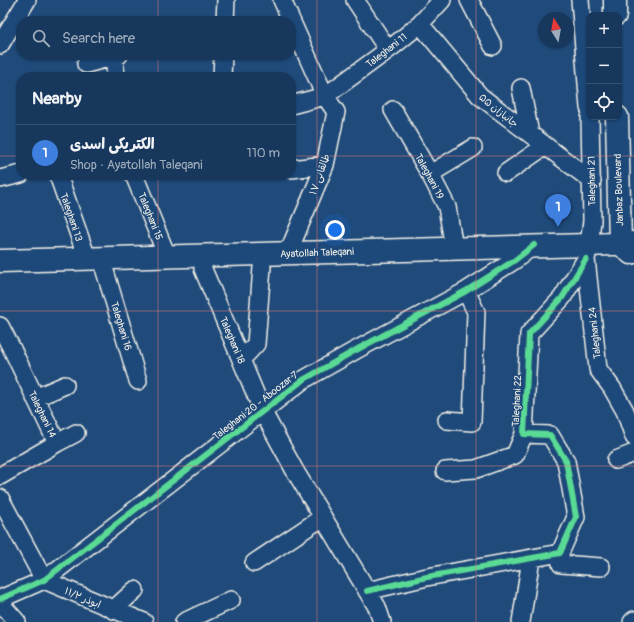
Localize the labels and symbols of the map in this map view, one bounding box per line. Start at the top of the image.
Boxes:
north arrow [538,12,574,48]
street label: Taleghani 11 [364,31,409,70]
street label: جانبازان ۵۵ [476,91,521,130]
street label: طالقانی ۱۷ [307,152,333,197]
street label: Taleghani 19 [412,152,446,201]
street label: Janbaz Boulevard [612,153,626,226]
street label: Taleghani 21 [586,156,598,206]
street label: Taleghani 15 [135,191,165,242]
street label: Taleghani 13 [57,192,85,243]
pin: 1 [545,194,571,227]
your location [325,220,345,240]
street label: Ayatollah Taleqani [280,246,354,260]
street label: Taleghani 16 [108,300,134,352]
street label: Taleghani 24 [586,306,604,359]
street label: Taleghani 18 [217,315,247,366]
street label: Taleghani 20 - Aboozar 7 [211,368,301,443]
street label: Taleghani 22 [510,374,524,427]
street label: Taleghani 14 [26,389,59,440]
street label: ابوذر ۱۱/۲ [63,585,103,611]

